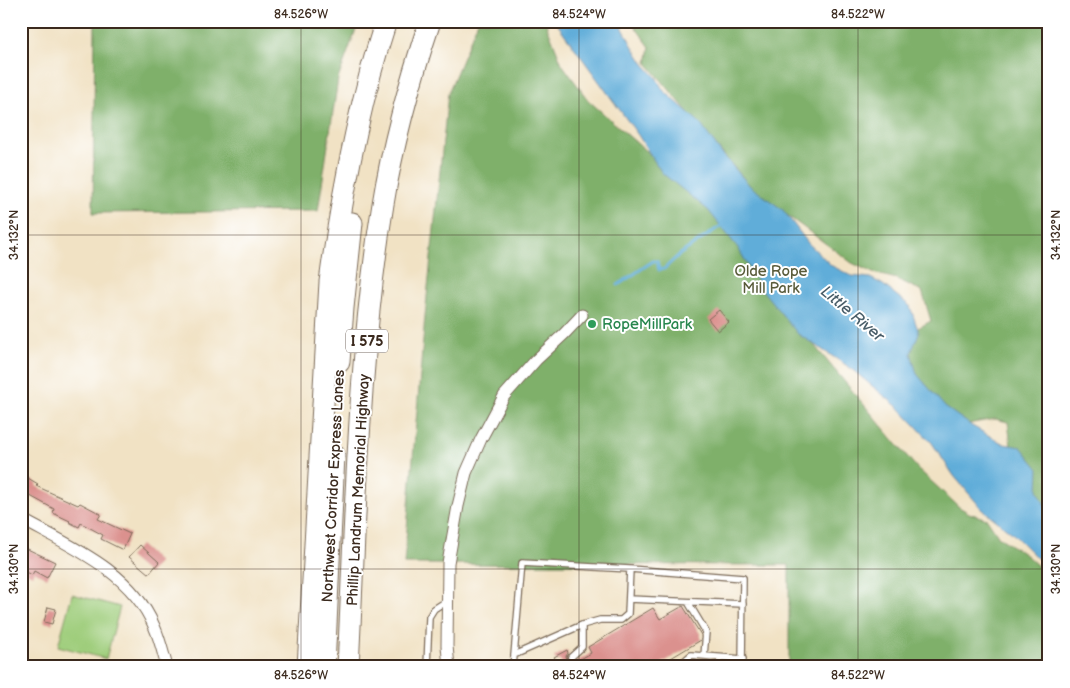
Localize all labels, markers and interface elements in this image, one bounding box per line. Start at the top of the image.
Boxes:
text: 84.526°W [274,7,328,22]
text: 84.524°W [552,7,606,22]
text: 84.522°W [831,7,885,22]
text: 34.132°N [7,210,22,260]
text: 34.132°N [1049,210,1064,260]
park label: Olde Rope Mill Park [735,262,808,298]
water label: Little River [817,282,888,347]
place label: RopeMillPark [602,315,693,334]
marker: RopeMillPark [586,318,598,330]
road number: I 575 [346,330,388,352]
street label: Northwest Corridor Express Lanes [318,369,349,603]
street label: Phillip Landrum Memorial Highway [343,373,374,606]
text: 34.130°N [7,544,22,594]
text: 34.130°N [1049,544,1064,594]
text: 84.526°W [274,668,328,683]
text: 84.524°W [552,668,606,683]
text: 84.522°W [831,668,885,683]

